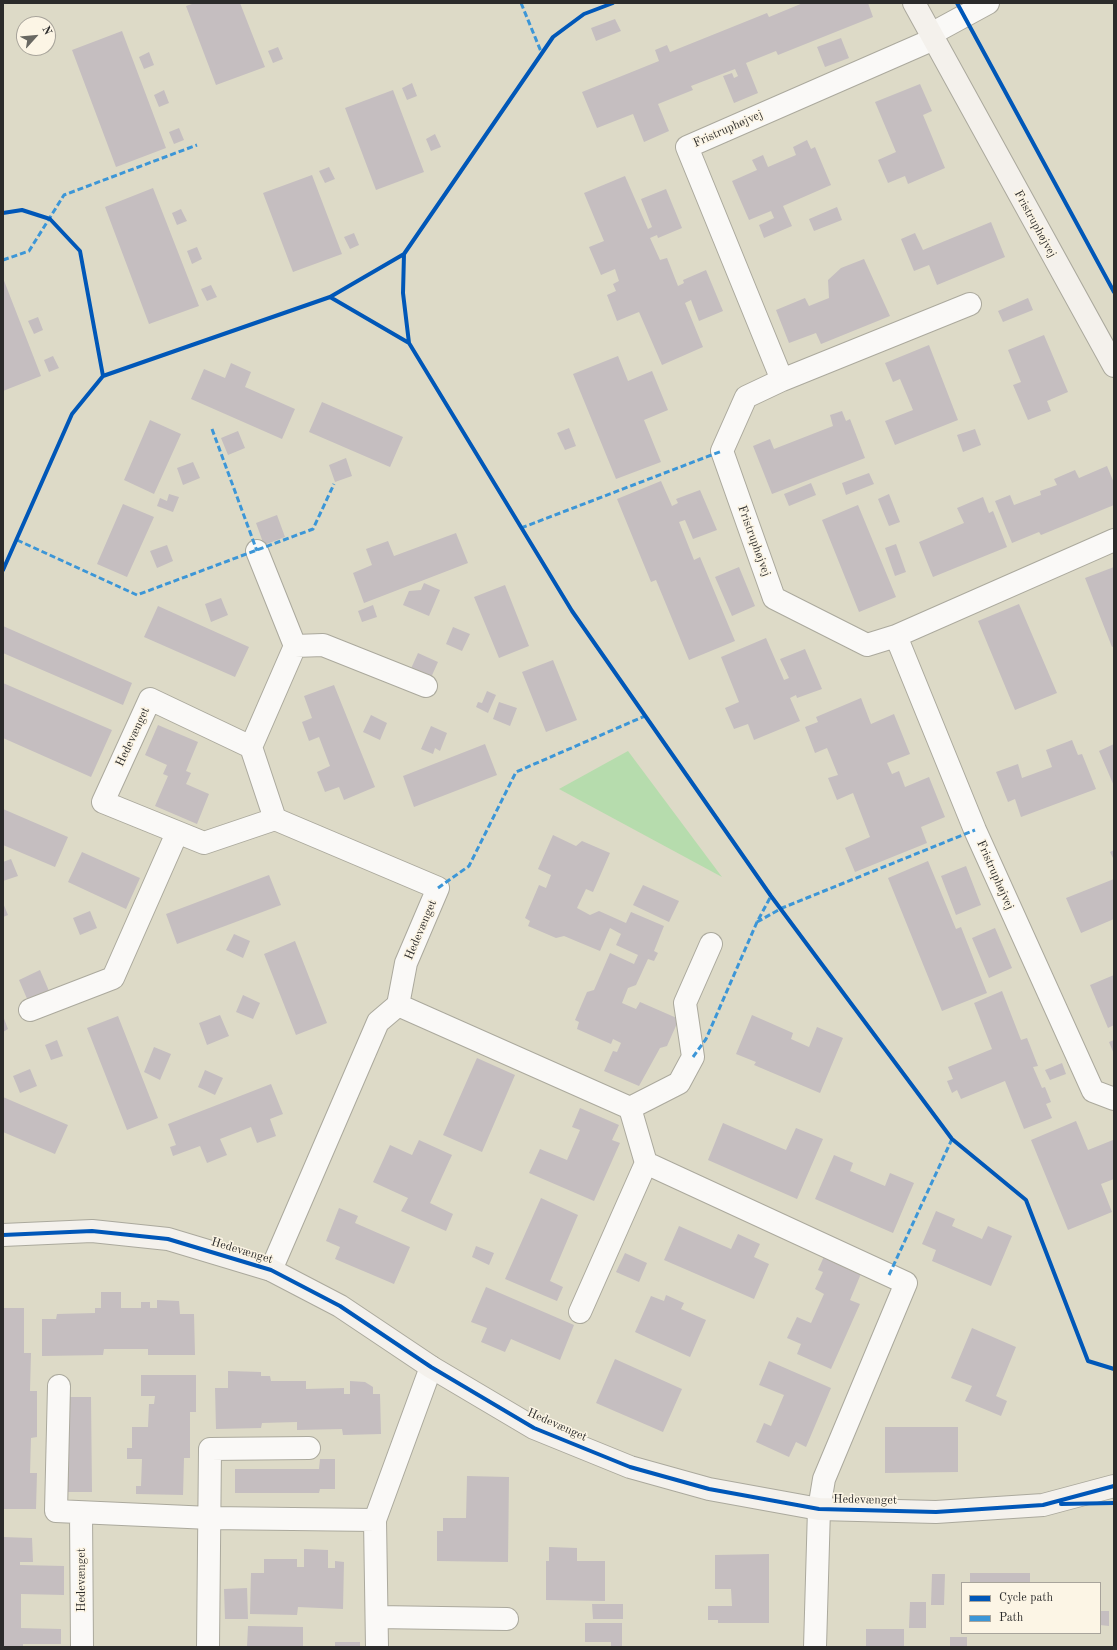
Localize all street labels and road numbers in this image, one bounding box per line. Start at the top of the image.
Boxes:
street label: Fristruphøjvej [691,107,765,151]
street label: Fristruphøjvej [1011,188,1059,260]
street label: Fristruphøjvej [734,503,774,579]
street label: Hedevænget [113,705,153,769]
street label: Fristruphøjvej [973,838,1017,912]
street label: Hedevænget [402,898,440,962]
street label: Hedevænget [209,1235,275,1267]
street label: Hedevænget [525,1405,589,1445]
street label: Hedevænget [833,1492,897,1508]
street label: Hedevænget [75,1548,89,1612]

